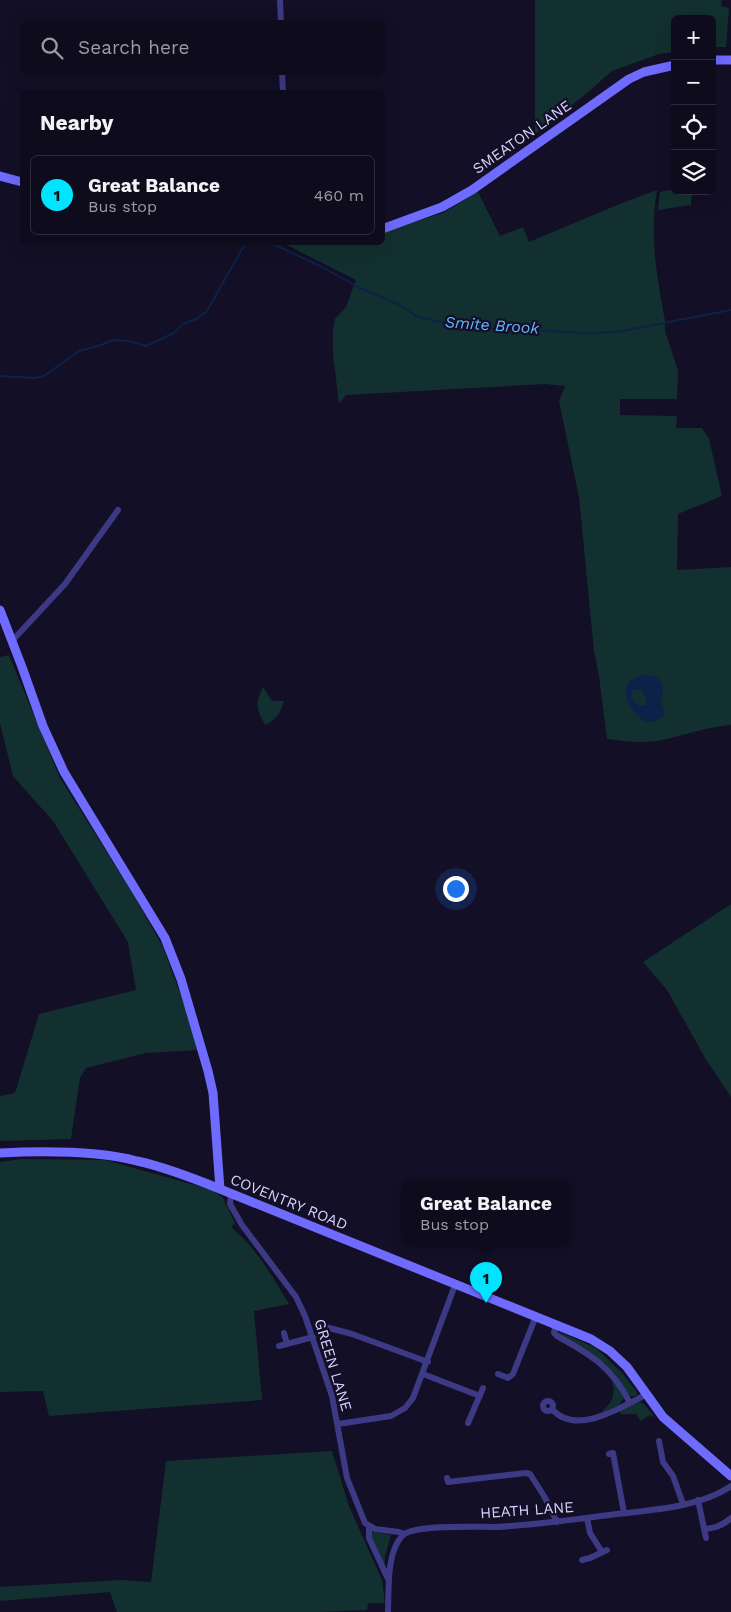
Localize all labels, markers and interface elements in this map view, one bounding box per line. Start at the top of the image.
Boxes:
map controls [671,15,716,195]
button: + [671,15,716,60]
search box [20,20,385,75]
icon: search [38,34,66,62]
text: Search here [78,36,189,59]
button: − [671,60,716,105]
street label: SMEATON LANE [469,96,575,178]
button: locate [671,105,716,150]
text: Nearby [40,110,113,135]
button: layers [671,150,716,195]
text: Great Balance [88,174,220,197]
text: 1 [54,186,60,205]
text: 460 m [314,186,364,205]
text: Bus stop [88,197,157,216]
water label: Smite Brook [444,312,541,338]
your location [443,876,469,902]
street label: COVENTRY ROAD [228,1170,350,1234]
popup [402,1180,570,1245]
text: Great Balance [420,1192,552,1215]
text: Bus stop [420,1215,489,1234]
pin: 1 [470,1262,502,1303]
street label: GREEN LANE [310,1317,356,1413]
street label: HEATH LANE [480,1498,574,1522]

